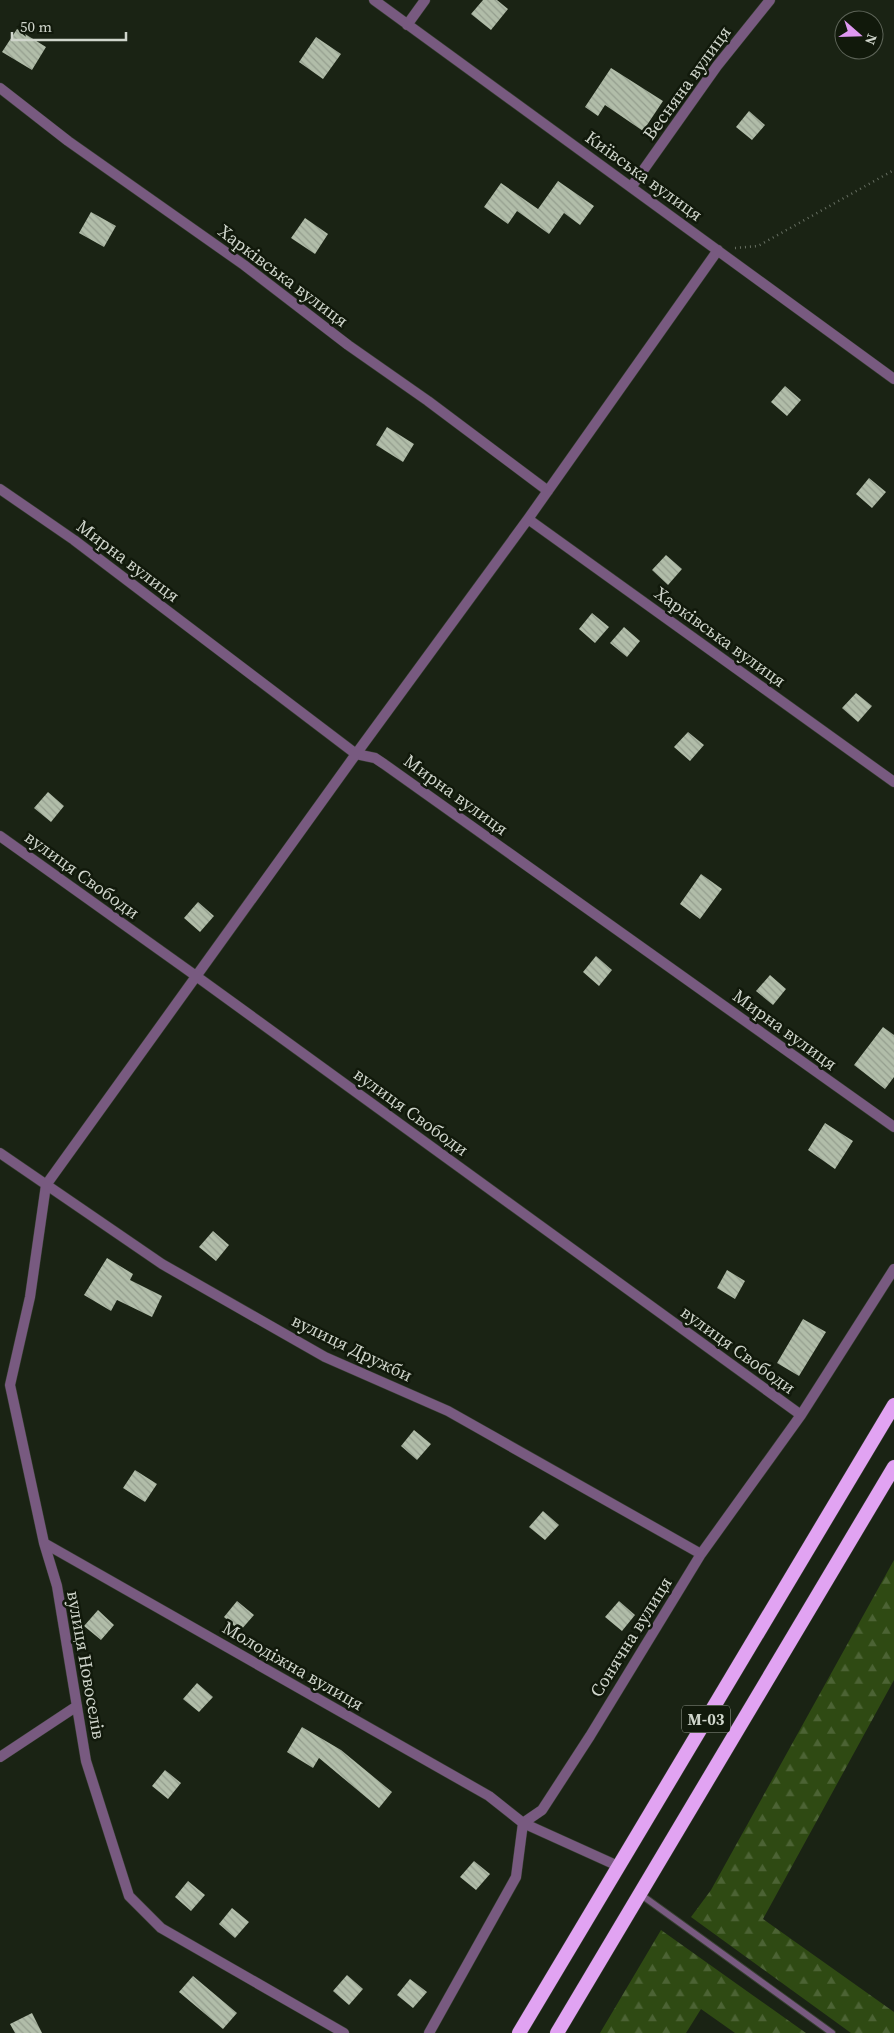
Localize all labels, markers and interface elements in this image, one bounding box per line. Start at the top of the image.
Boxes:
scale bar [12,10,126,42]
north arrow [834,10,884,60]
text: 50 m [20,16,52,37]
street label: Весняна вулиця [637,21,736,145]
text: N [860,31,882,48]
street label: Київська вулиця [581,125,708,227]
street label: Харківська вулиця [213,218,353,333]
street label: Мирна вулиця [72,514,185,608]
street label: Харківська вулиця [649,580,791,693]
street label: Мирна вулиця [399,748,514,841]
street label: вулиця Свободи [20,824,145,925]
street label: Мирна вулиця [728,983,843,1076]
street label: вулиця Свободи [349,1061,474,1162]
street label: вулиця Свободи [676,1299,801,1400]
street label: вулиця Дружби [288,1308,417,1388]
street label: Сонячна вулиця [584,1572,678,1702]
street label: вулиця Новоселів [61,1589,112,1741]
street label: Молодіжна вулиця [218,1615,369,1716]
road number: М-03 [682,1706,730,1732]

